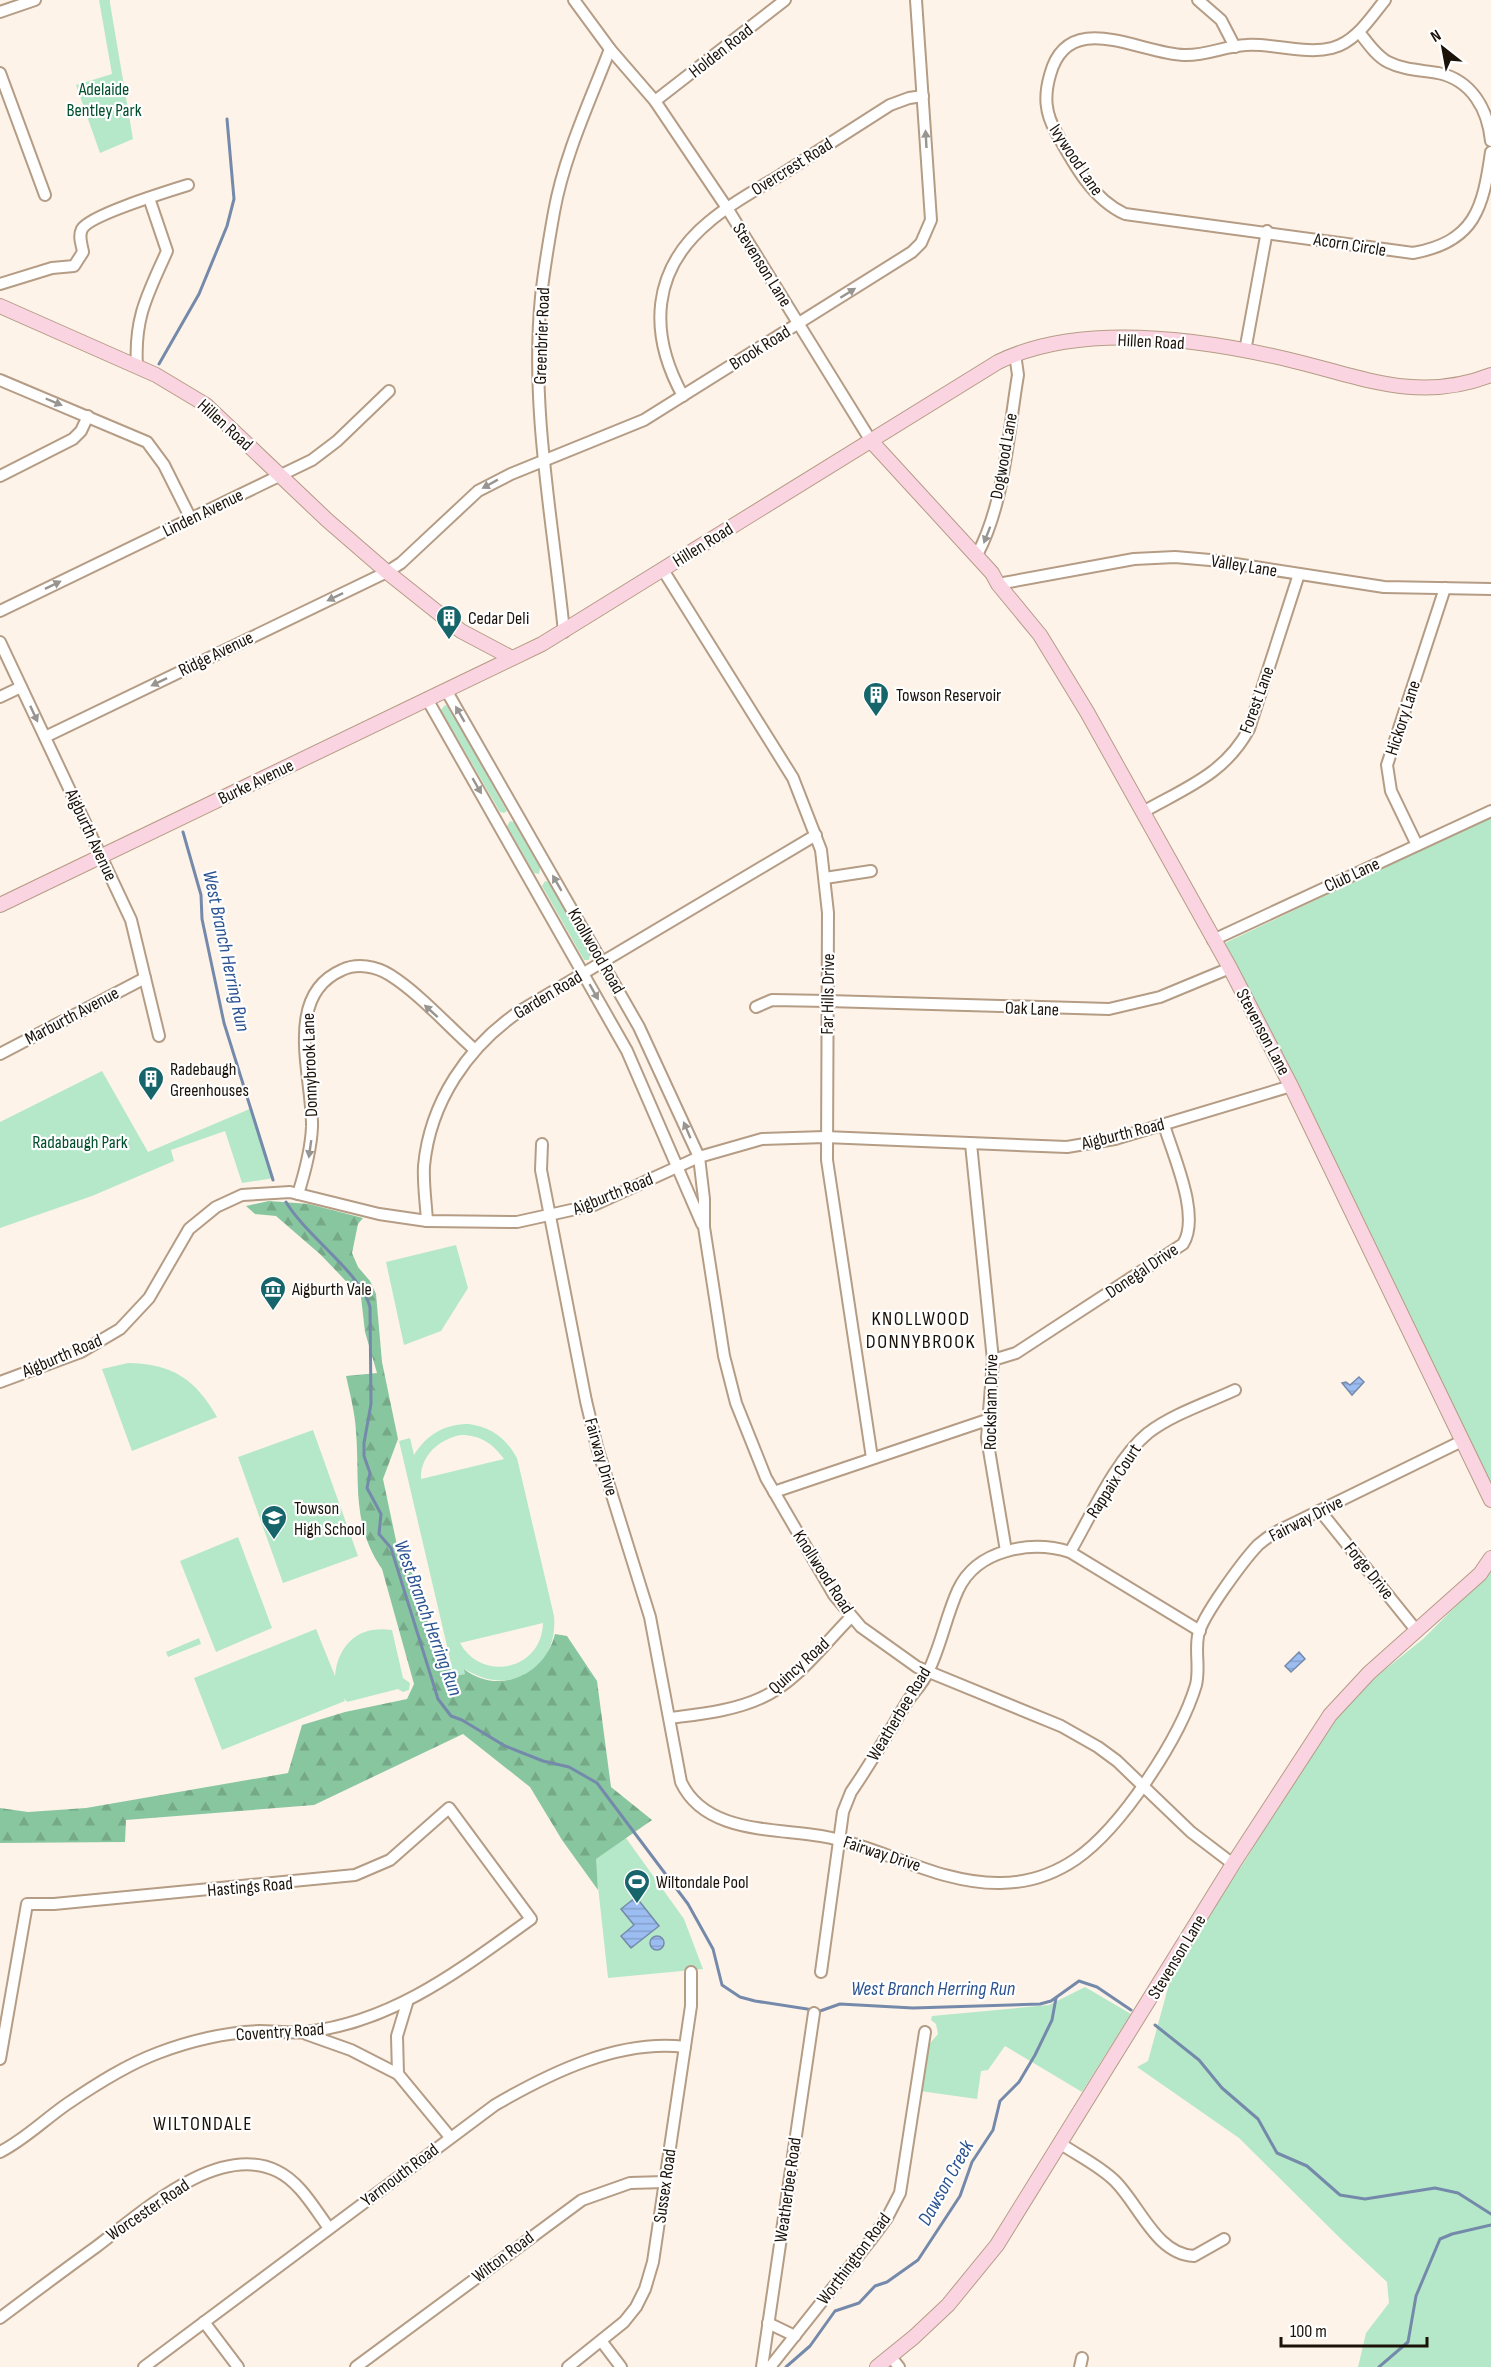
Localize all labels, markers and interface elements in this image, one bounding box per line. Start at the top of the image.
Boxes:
north arrow [1413,18,1473,78]
street label: Holden Road [685,20,757,82]
text: N [1427,26,1445,47]
park label: Adelaide Bentley Park [66,79,142,121]
street label: Ivywood Lane [1045,120,1107,200]
one-way arrow [921,130,930,149]
street label: Overcrest Road [748,134,836,200]
street label: Stevenson Lane [728,219,796,311]
street label: Acorn Circle [1311,229,1388,261]
street label: Greenbrier Road [530,287,554,385]
one-way arrow [840,288,856,299]
street label: Brook Road [726,321,794,375]
street label: Hillen Road [1117,330,1185,354]
street label: Hillen Road [193,395,257,455]
one-way arrow [45,398,63,407]
street label: Dogwood Lane [986,411,1022,501]
one-way arrow [482,479,499,489]
street label: Linden Avenue [159,484,247,542]
street label: Hillen Road [669,518,737,572]
one-way arrow [981,526,991,544]
street label: Valley Lane [1209,550,1279,582]
one-way arrow [44,581,61,590]
one-way arrow [326,593,343,602]
building icon: Cedar Deli [434,603,464,641]
place label: Cedar Deli [468,608,529,629]
street label: Ridge Avenue [175,627,257,681]
street label: Forest Lane [1235,664,1279,736]
one-way arrow [151,677,168,687]
street label: Hickory Lane [1381,678,1425,758]
building icon: Towson Reservoir [861,680,891,718]
place label: Towson Reservoir [896,685,1001,706]
one-way arrow [455,705,465,722]
one-way arrow [29,706,38,723]
street label: Burke Avenue [215,755,297,809]
one-way arrow [472,778,482,795]
street label: Aigburth Avenue [60,785,121,884]
street label: Club Lane [1321,853,1383,897]
water label: West Branch Herring Run [197,868,255,1034]
one-way arrow [552,875,563,891]
street label: Knollwood Road [563,905,629,997]
street label: Far Hills Drive [817,953,839,1035]
street label: Garden Road [510,966,586,1024]
street label: Marburth Avenue [21,982,123,1050]
one-way arrow [589,984,600,1000]
street label: Stevenson Lane [1231,985,1295,1079]
street label: Oak Lane [1005,998,1059,1020]
one-way arrow [424,1005,439,1018]
street label: Donnybrook Lane [298,1013,322,1117]
place label: Radebaugh Greenhouses [170,1059,249,1101]
building icon: Radebaugh Greenhouses [136,1064,166,1102]
street label: Aigburth Road [1078,1114,1167,1155]
one-way arrow [682,1121,691,1139]
park label: Radabaugh Park [32,1132,128,1153]
one-way arrow [305,1139,314,1158]
street label: Aigburth Road [569,1168,656,1220]
street label: Donegal Drive [1102,1239,1182,1303]
museum icon: Aigburth Vale [258,1274,288,1312]
place label: Aigburth Vale [291,1279,372,1300]
district label: KNOLLWOOD DONNYBROOK [866,1307,976,1354]
street label: Aigburth Road [18,1330,105,1383]
street label: Rocksham Drive [980,1354,1002,1450]
street label: Fairway Drive [580,1416,622,1498]
street label: Rappaix Court [1082,1440,1146,1522]
street label: Fairway Drive [1266,1491,1346,1547]
place label: Towson High School [294,1498,365,1540]
school or university icon: Towson High School [259,1503,289,1541]
street label: Knollwood Road [788,1526,858,1618]
water label: West Branch Herring Run [389,1537,467,1699]
street label: Forge Drive [1340,1538,1398,1604]
street label: Quincy Road [764,1633,834,1699]
street label: Weatherbee Road [863,1663,935,1765]
street label: Fairway Drive [841,1832,923,1876]
sports icon: Wiltondale Pool [622,1867,652,1905]
place label: Wiltondale Pool [656,1872,749,1893]
street label: Hastings Road [206,1873,294,1901]
street label: Stevenson Lane [1144,1911,1210,2003]
water label: West Branch Herring Run [851,1977,1015,2001]
street label: Coventry Road [235,2018,325,2046]
district label: WILTONDALE [153,2112,253,2136]
street label: Weatherbee Road [770,2136,806,2244]
water label: Dawson Creek [913,2136,979,2230]
street label: Yarmouth Road [357,2139,443,2211]
street label: Sussex Road [649,2148,681,2224]
street label: Worcester Road [103,2175,193,2245]
street label: Worthington Road [813,2209,895,2309]
street label: Wilton Road [468,2227,538,2287]
scale bar [1281,2310,1426,2348]
text: 100 m [1290,2321,1327,2342]

